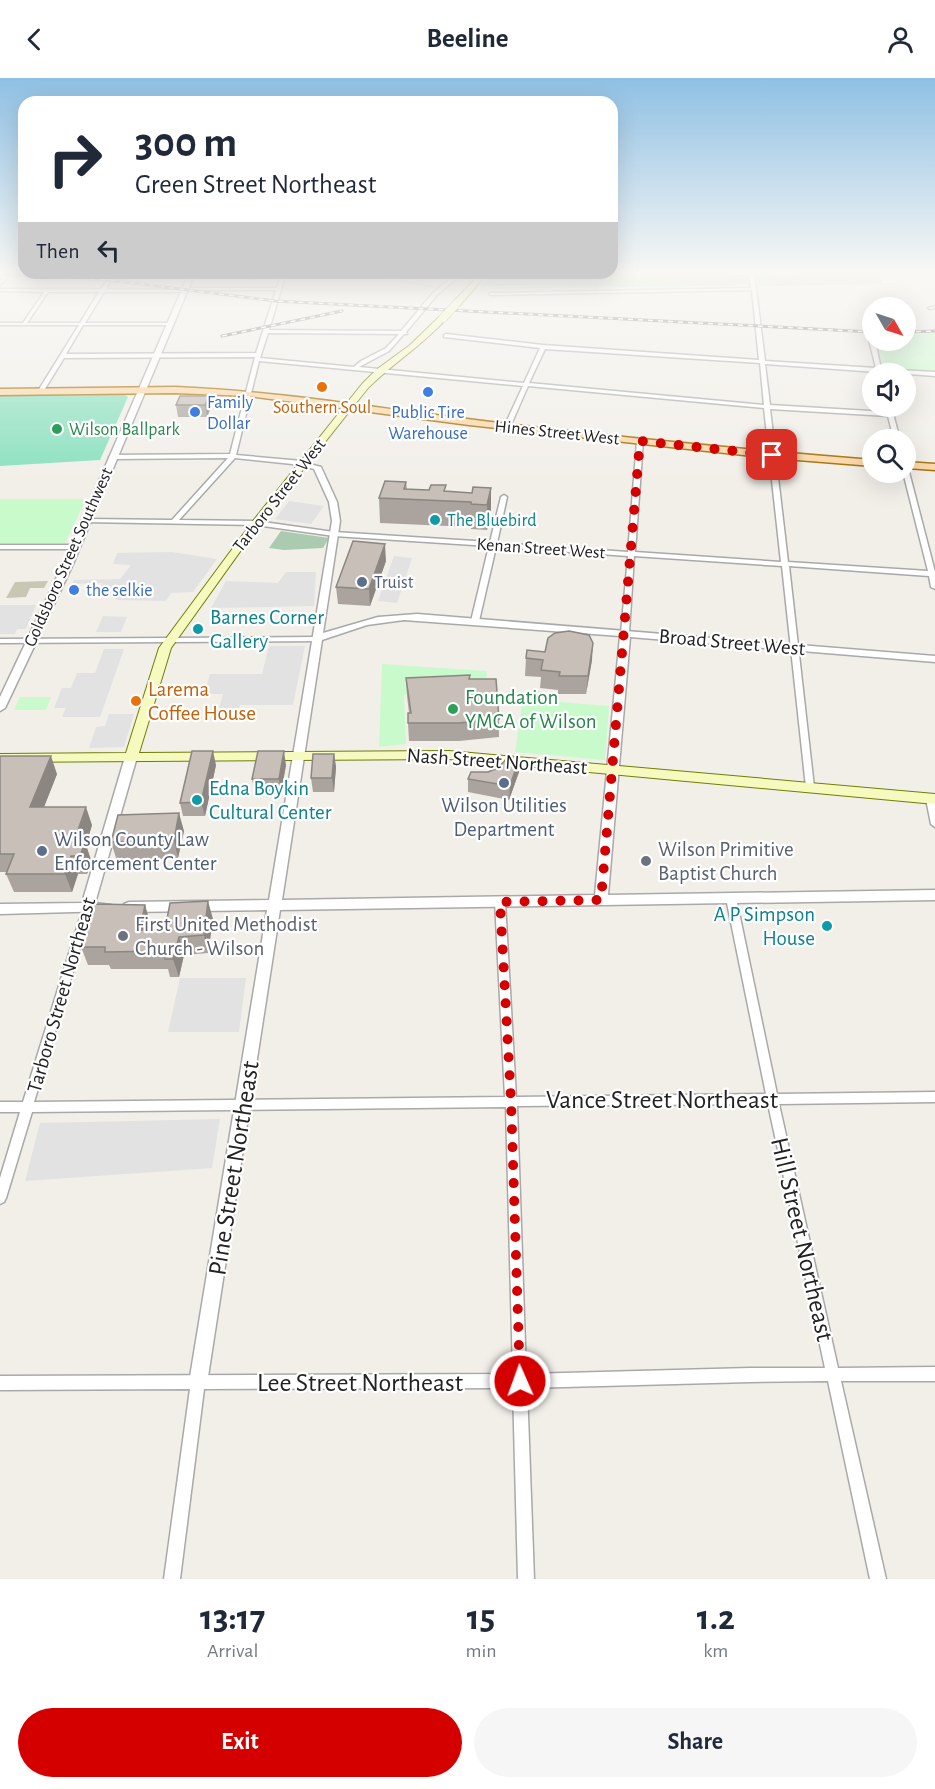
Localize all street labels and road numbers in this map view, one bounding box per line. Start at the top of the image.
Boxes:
street label: Hines Street West [494,417,620,449]
street label: Tarboro Street West [230,435,330,556]
street label: Goldsboro Street Southwest [21,465,117,650]
street label: Kenan Street West [476,536,606,562]
street label: Broad Street West [658,626,806,659]
street label: Nash Street Northeast [406,745,588,778]
street label: Tarboro Street Northeast [24,895,99,1095]
street label: Pine Street Northeast [204,1059,264,1277]
street label: Vance Street Northeast [546,1087,778,1113]
street label: Hill Street Northeast [766,1135,838,1344]
street label: Lee Street Northeast [257,1370,463,1396]

